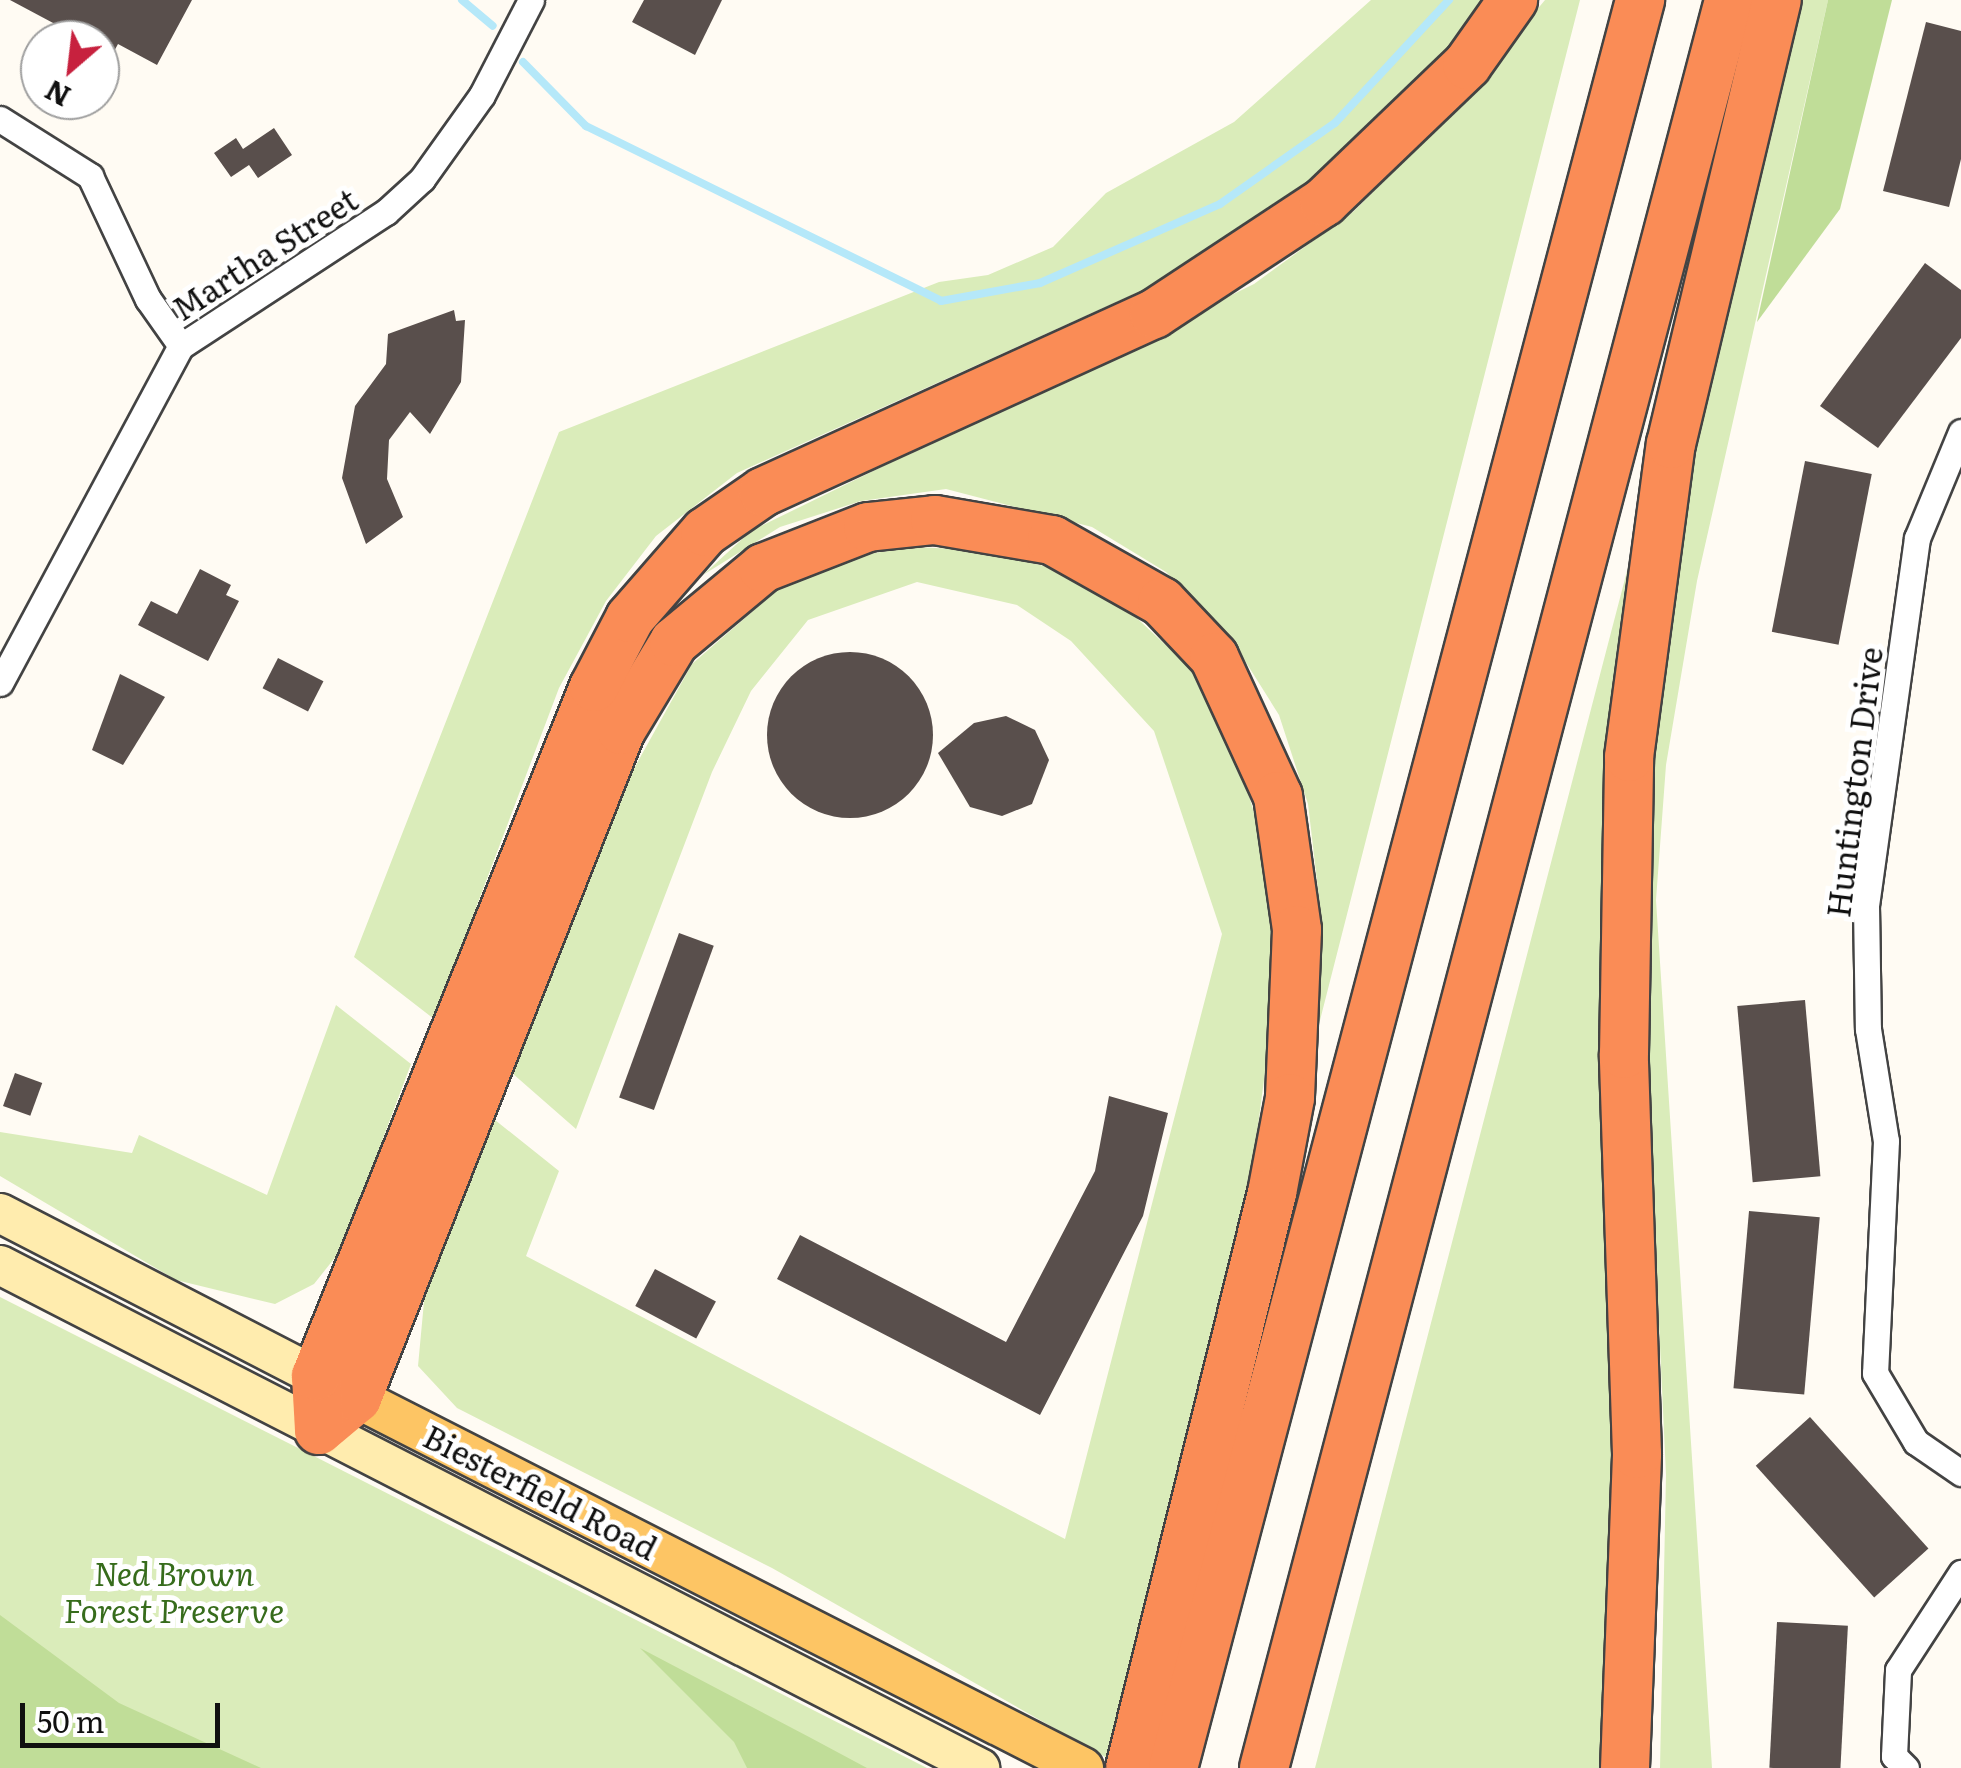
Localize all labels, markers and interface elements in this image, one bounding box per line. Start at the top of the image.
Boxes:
north arrow [20,20,120,120]
text: N [37,71,77,119]
street label: Martha Street [164,179,364,327]
street label: Huntington Drive [1817,645,1889,919]
street label: Biesterfield Road [418,1416,664,1566]
park label: Ned Brown Forest Preserve [64,1554,284,1629]
scale bar [25,1683,225,1745]
text: 50 m [37,1698,105,1742]

